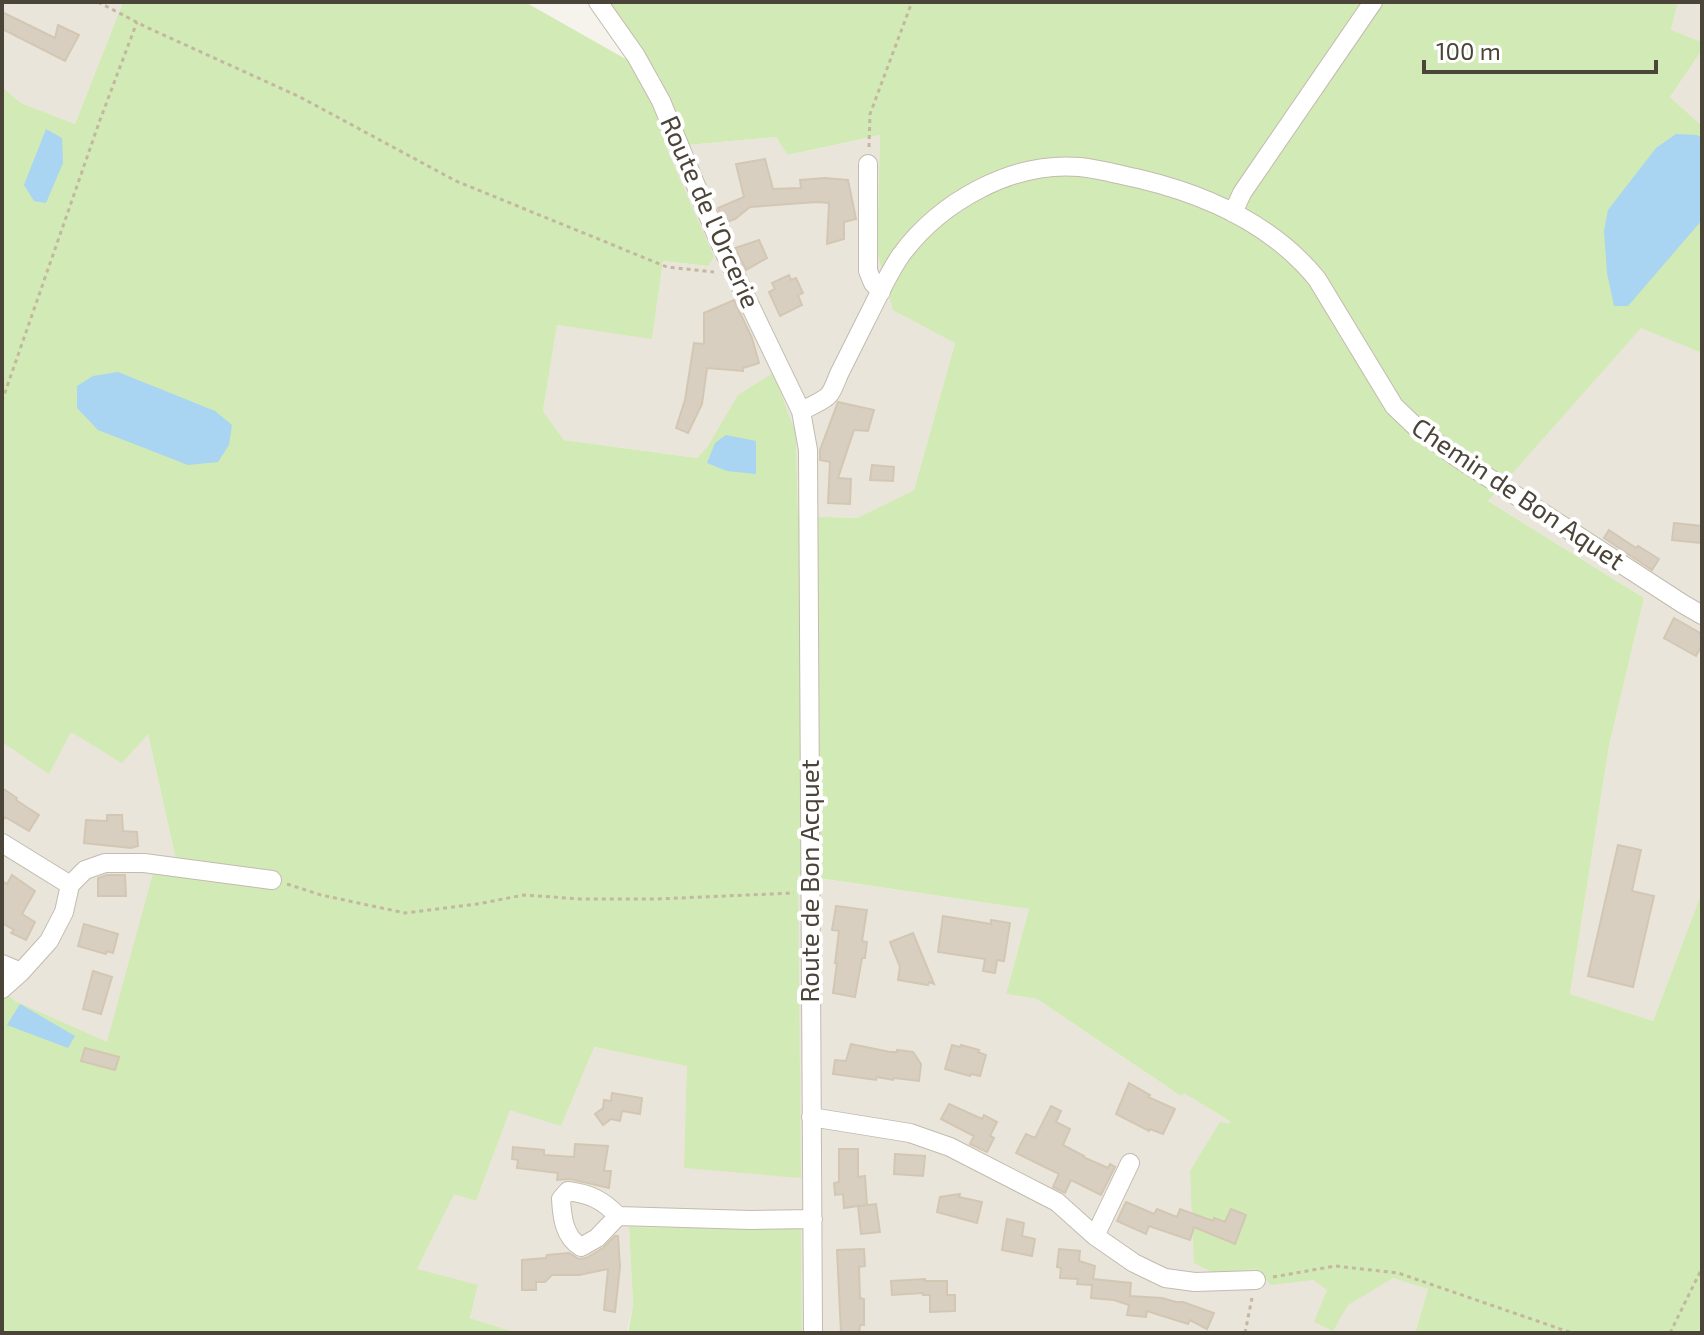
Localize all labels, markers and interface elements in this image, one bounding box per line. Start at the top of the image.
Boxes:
scale bar [1424,24,1656,74]
text: 100 m [1436,36,1501,65]
street label: Route de l'Orcerie [655,110,768,312]
street label: Chemin de Bon Aquet [1407,410,1631,575]
street label: Route de Bon Acquet [793,759,824,1003]

